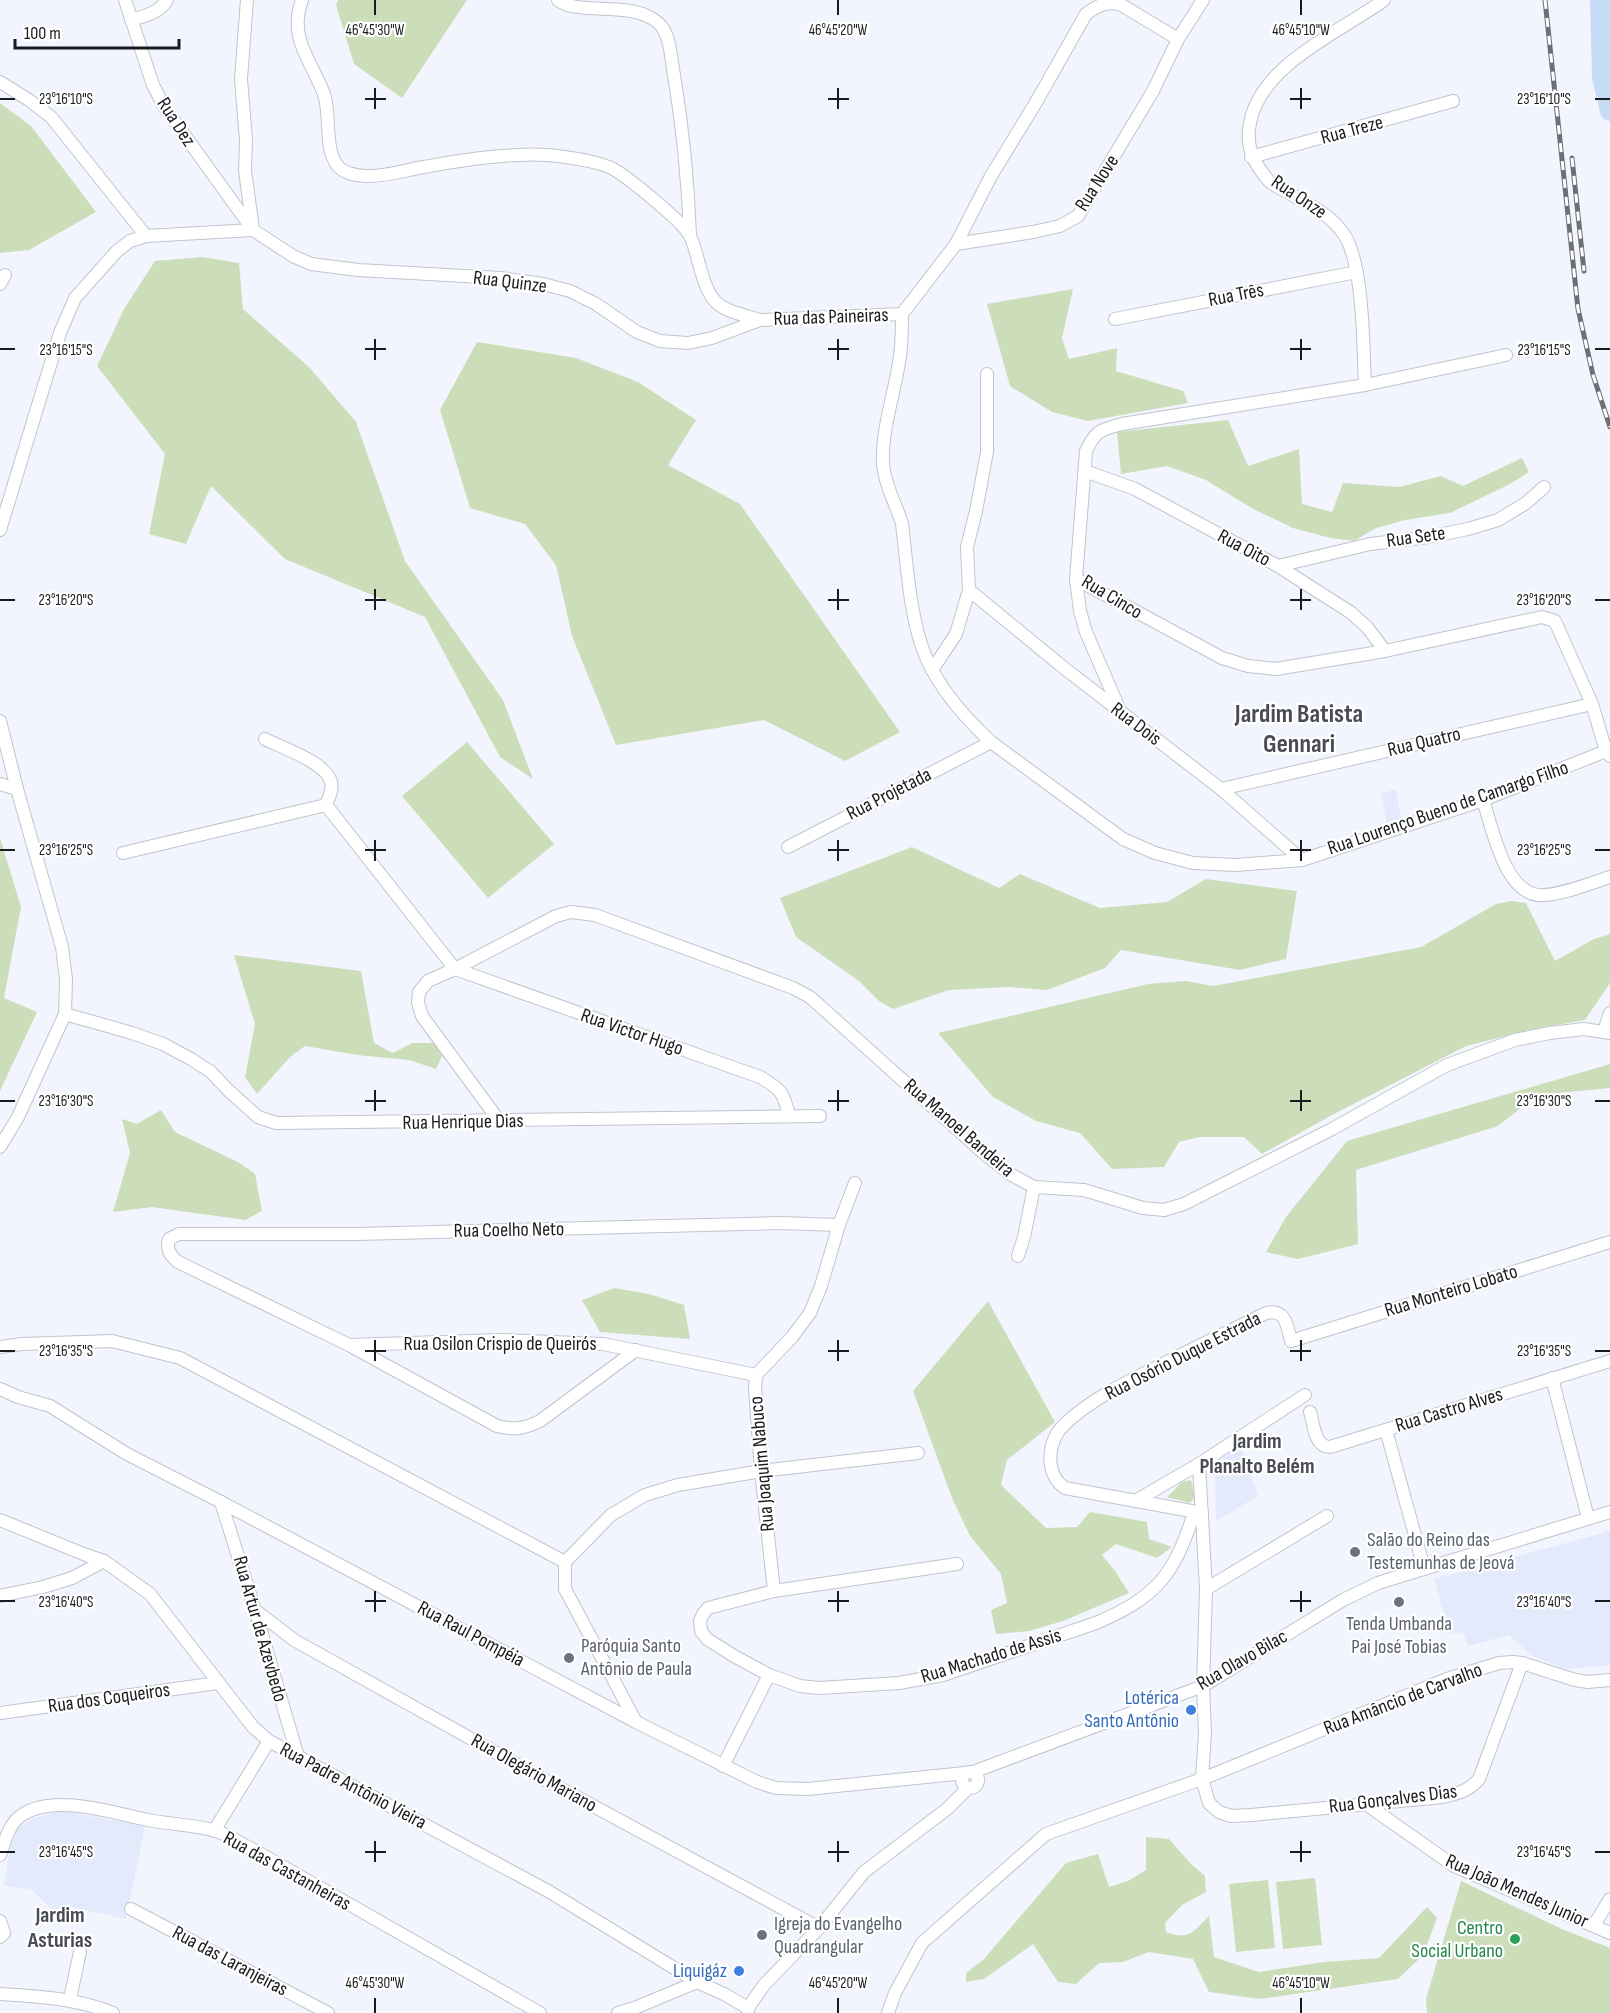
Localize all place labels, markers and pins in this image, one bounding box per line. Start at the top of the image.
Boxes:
place label: Salão do Reino das Testemunhas de Jeová [1367,1528,1514,1575]
marker: Salão do Reino das Testemunhas de Jeová [1348,1545,1362,1559]
marker: Tenda Umbanda Pai José Tobias [1392,1595,1406,1609]
place label: Tenda Umbanda Pai José Tobias [1346,1612,1452,1659]
place label: Paróquia Santo Antônio de Paula [580,1634,692,1681]
marker: Paróquia Santo Antônio de Paula [562,1651,576,1665]
place label: Lotérica Santo Antônio [1084,1686,1179,1733]
marker: Lotérica Santo Antônio [1184,1703,1198,1717]
place label: Igreja do Evangelho Quadrangular [774,1912,902,1959]
place label: Centro Social Urbano [1411,1916,1503,1963]
marker: Igreja do Evangelho Quadrangular [755,1928,769,1942]
marker: Centro Social Urbano [1508,1932,1522,1946]
place label: Liquigáz [673,1959,727,1983]
marker: Liquigáz [732,1964,746,1978]

